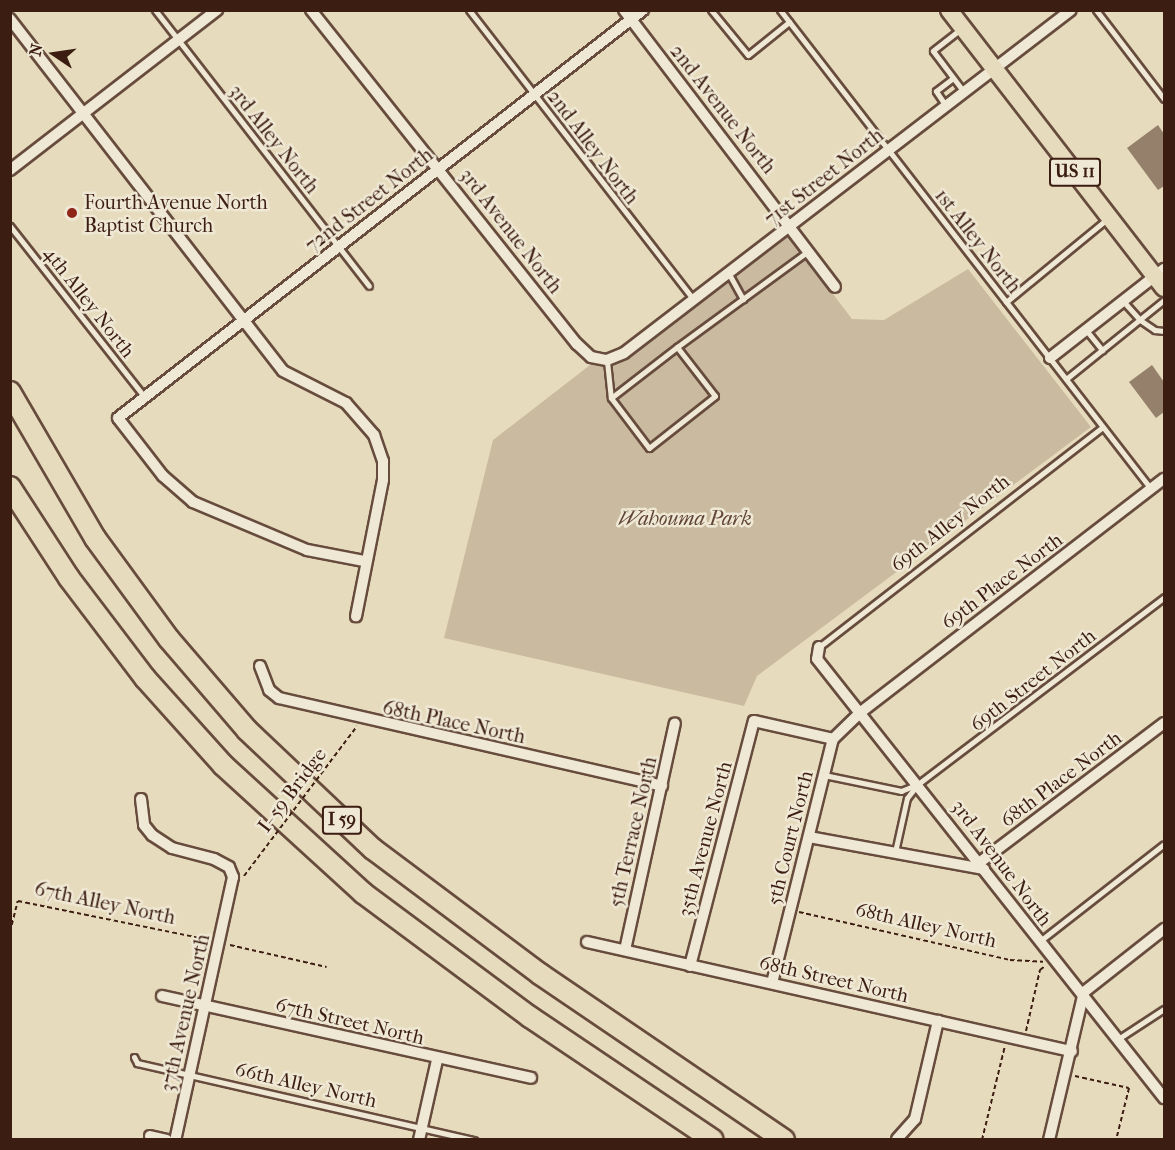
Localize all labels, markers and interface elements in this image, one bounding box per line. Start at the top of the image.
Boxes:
north arrow [24,24,84,84]
street label: 2nd Avenue North [665,40,781,178]
text: N [25,42,47,58]
street label: 3rd Alley North [224,80,324,198]
street label: 2nd Alley North [542,85,644,209]
street label: 71st Street North [760,123,888,231]
street label: 72nd Street North [300,143,438,257]
road number: US 11 [1048,157,1102,187]
street label: 3rd Avenue North [455,164,567,298]
street label: 1st Alley North [930,184,1026,298]
place label: Fourth Avenue North Baptist Church [84,190,268,237]
marker: Fourth Avenue North Baptist Church [65,206,79,220]
street label: 4th Alley North [38,242,140,362]
street label: 69th Alley North [886,469,1014,577]
park label: Wahouma Park [618,506,752,530]
street label: 69th Place North [937,528,1067,634]
street label: 69th Street North [965,623,1101,737]
street label: 68th Place North [381,695,527,749]
street label: 68th Place North [996,726,1126,832]
street label: I- 59 Bridge [252,743,332,837]
street label: 5th Terrace North [604,754,662,910]
street label: 35th Avenue North [673,759,737,919]
street label: 5th Court North [762,768,818,908]
street label: 3rd Avenue North [947,795,1057,931]
road number: I 59 [321,805,363,835]
street label: 67th Alley North [32,876,178,930]
street label: 68th Alley North [853,897,999,953]
street label: 37th Avenue North [155,932,215,1094]
street label: 68th Street North [757,950,911,1008]
street label: 67th Street North [273,992,427,1050]
street label: 66th Alley North [233,1057,379,1113]

